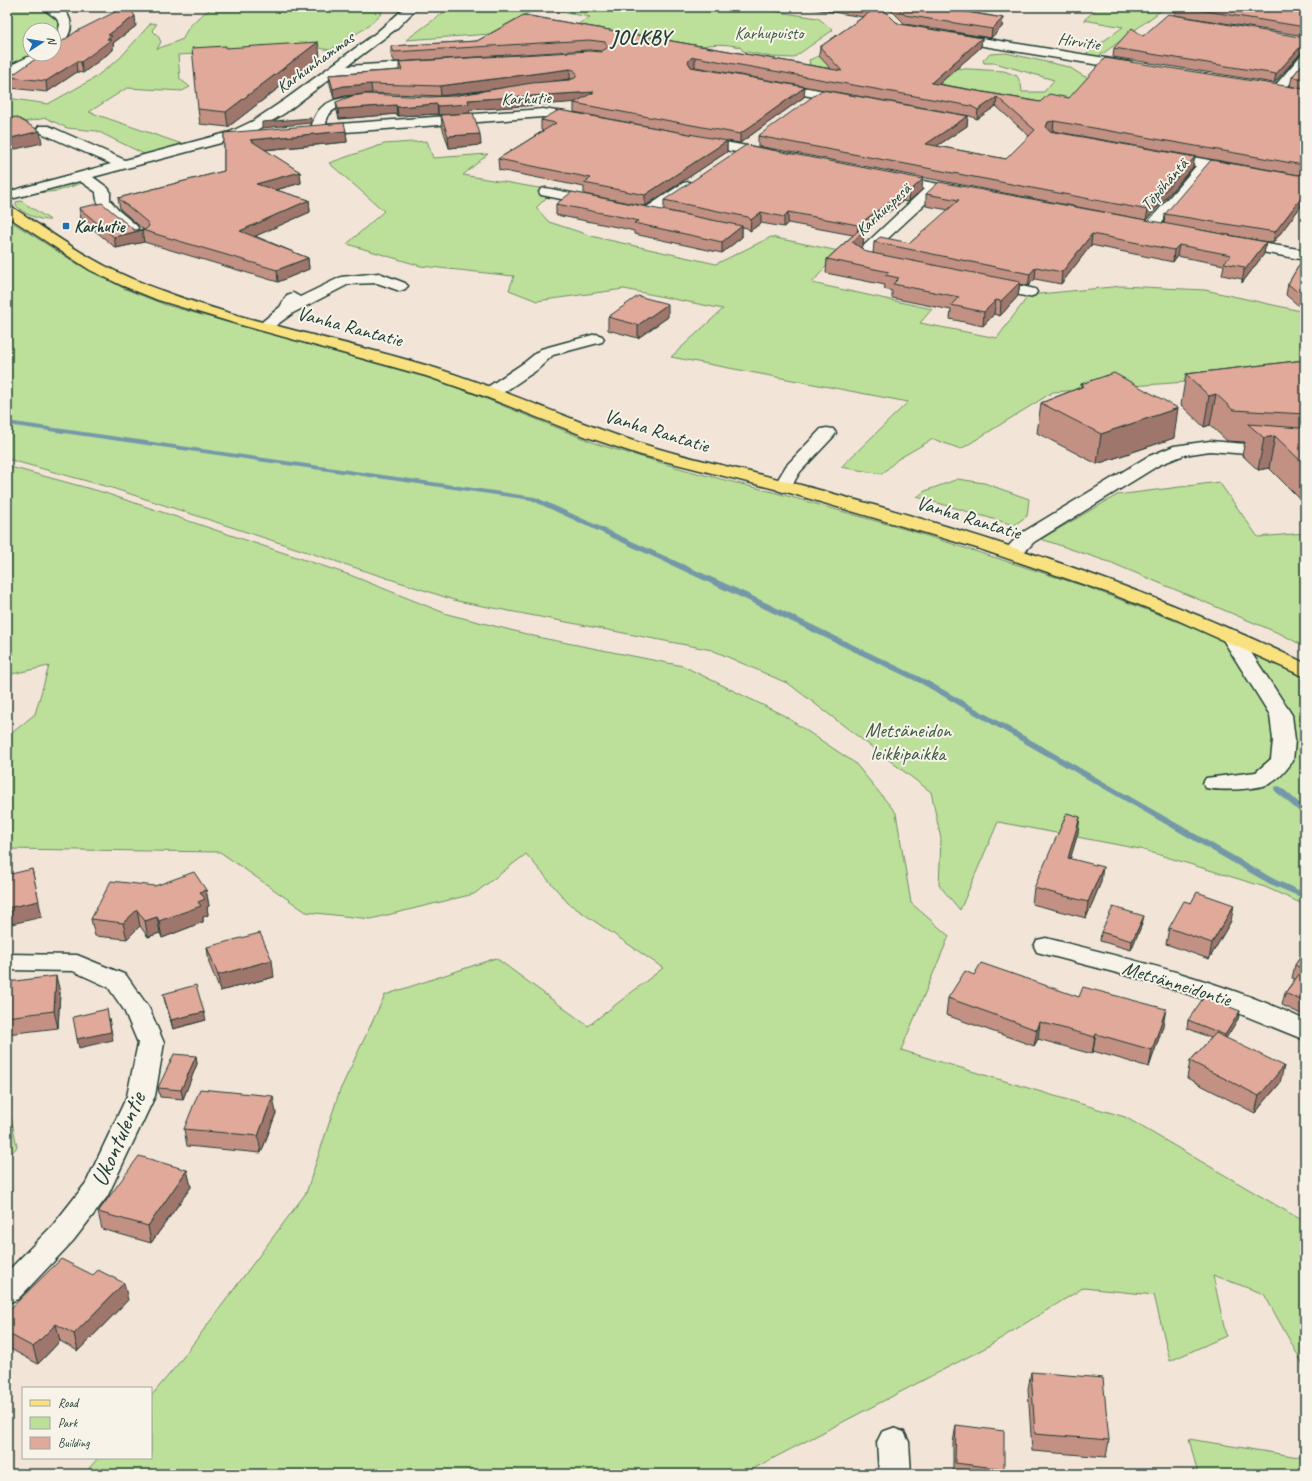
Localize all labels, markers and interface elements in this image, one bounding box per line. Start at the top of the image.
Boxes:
north arrow [22,22,62,62]
park label: Karhupuisto [735,23,805,44]
district label: JOLKBY [609,25,674,50]
street label: Karhunhammas [272,26,360,98]
street label: Hirvitie [1056,28,1103,55]
text: N [44,35,60,47]
street label: Karhutie [501,87,553,110]
street label: Töpöhäntä [1136,153,1194,215]
street label: Karhunpesä [851,177,917,240]
place label: Karhutie [74,216,127,237]
marker: Karhutie [61,221,71,231]
street label: Vanha Rantatie [295,300,407,353]
street label: Vanha Rantatie [602,403,714,459]
street label: Vanha Rantatie [914,490,1026,546]
park label: Metsäneidon leikkipaikka [865,718,952,766]
street label: Metsänneidontie [1120,955,1236,1012]
street label: Ukontulentie [84,1085,153,1191]
legend [22,1387,152,1459]
text: Road [58,1395,80,1411]
text: Park [58,1415,79,1431]
text: Building [58,1435,90,1451]

